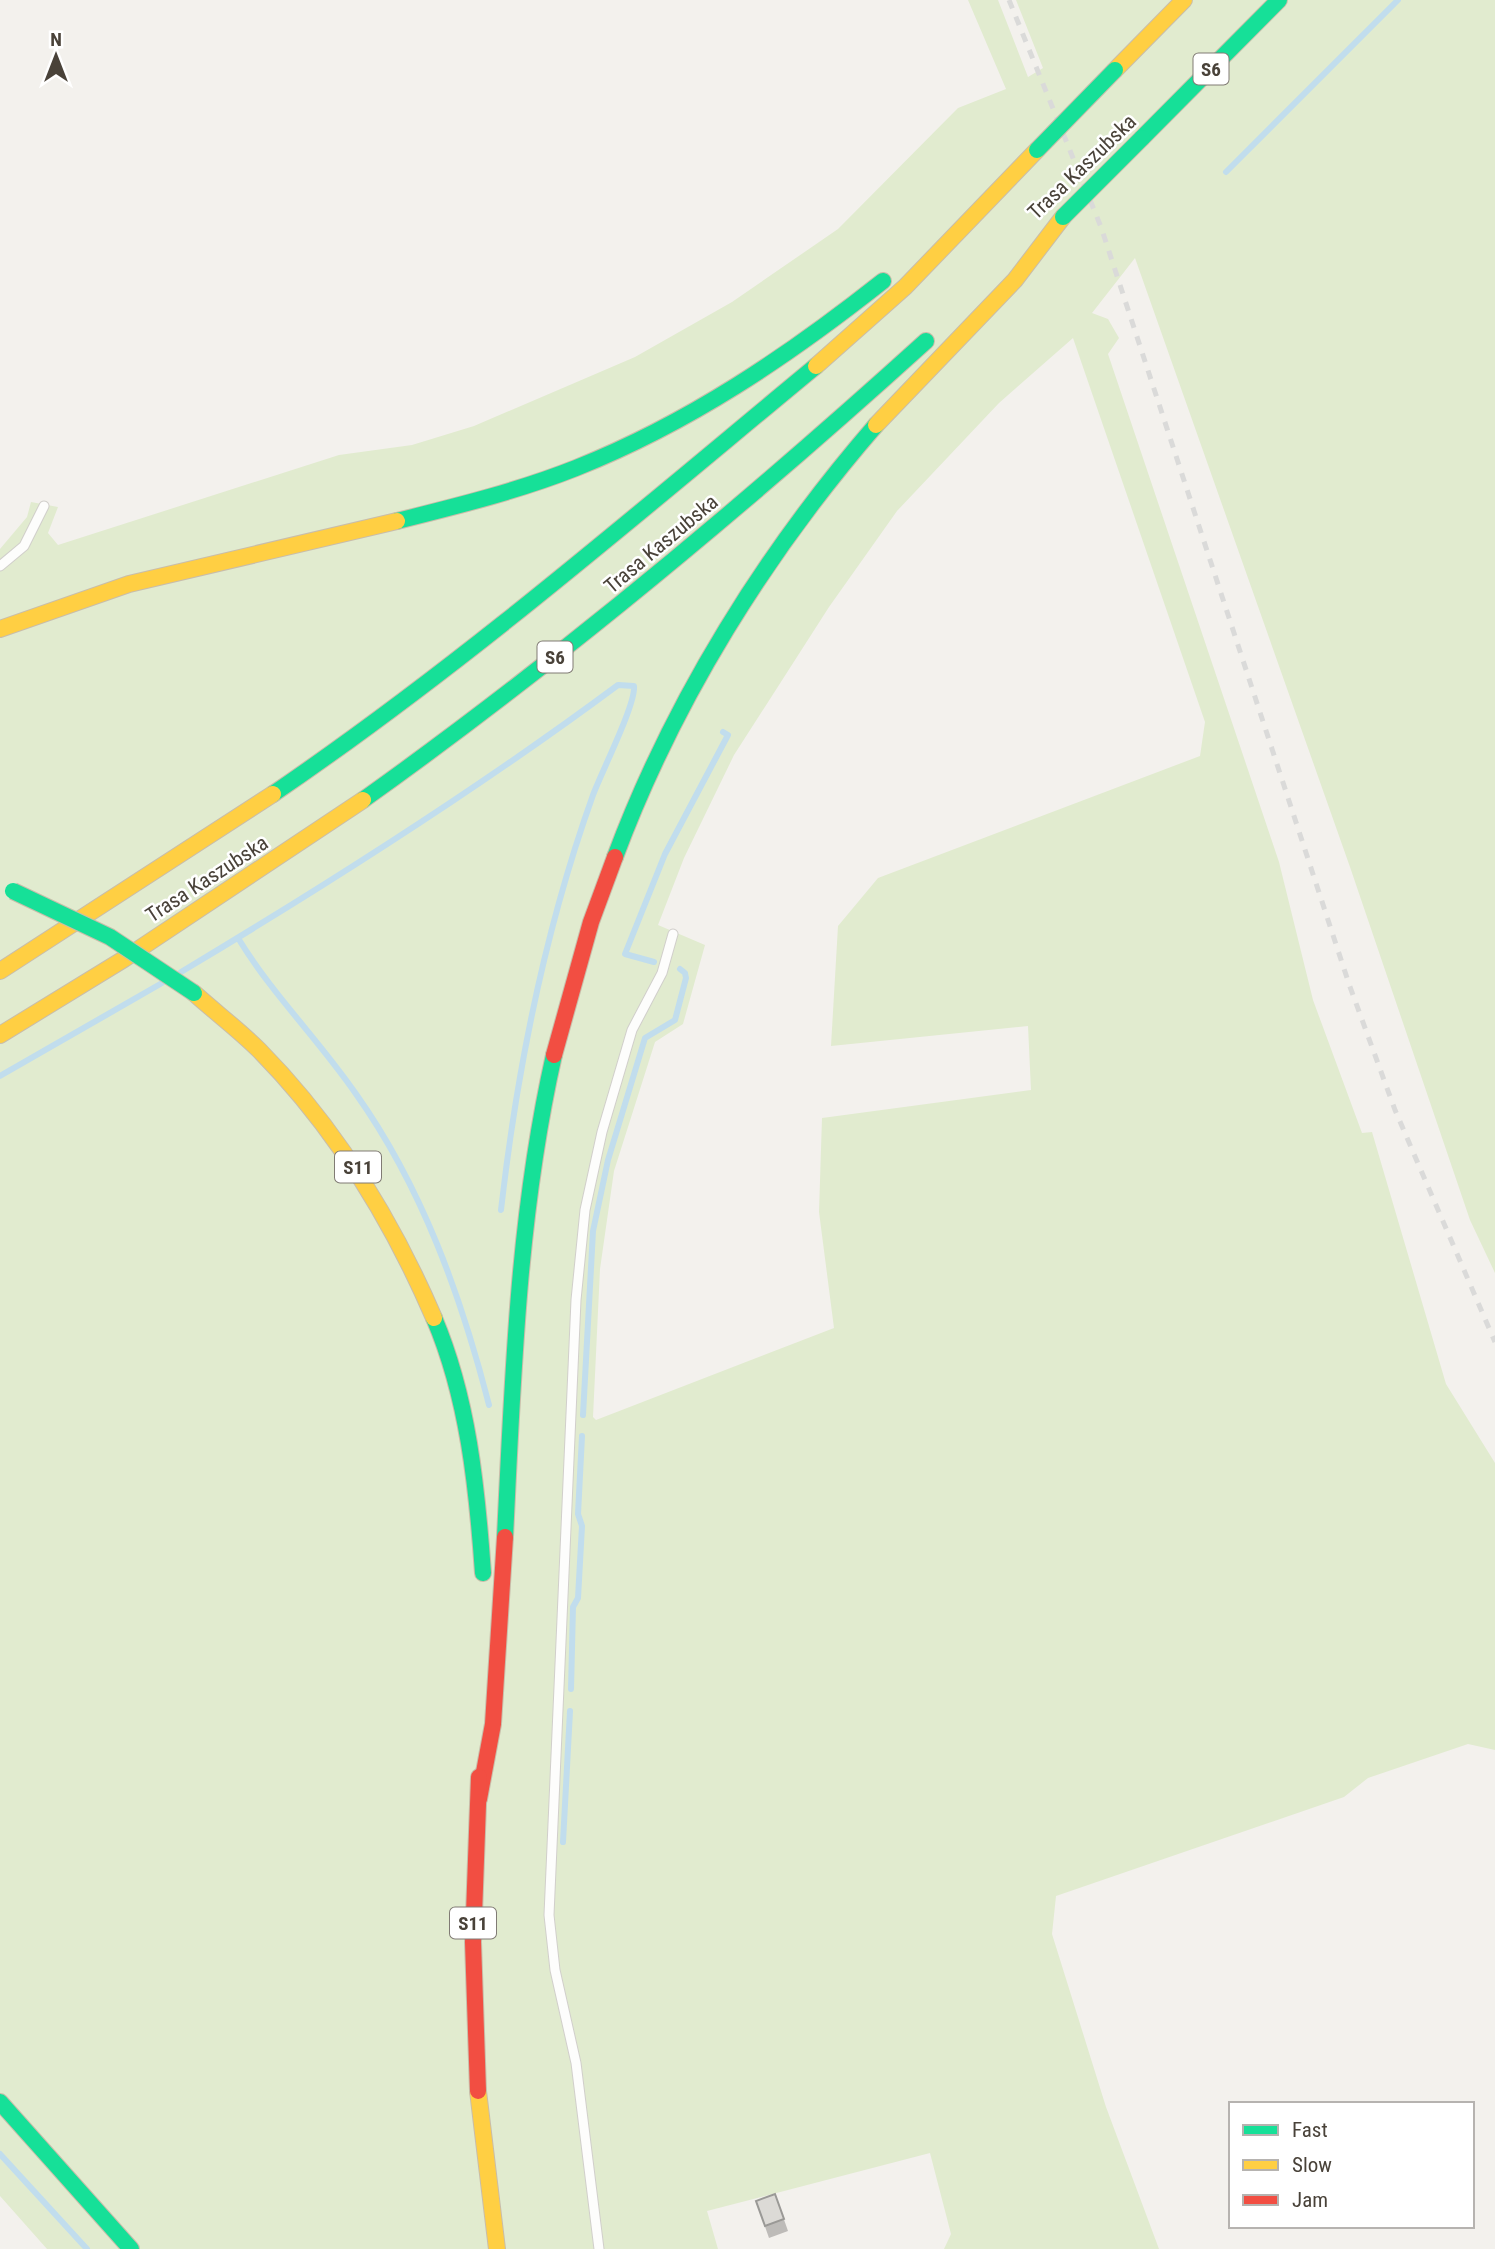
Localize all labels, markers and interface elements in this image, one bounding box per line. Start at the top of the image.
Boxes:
north arrow [21,21,91,91]
text: N [50,28,62,51]
road number: S6 [1194,54,1228,85]
street label: Trasa Kaszubska [1023,110,1141,224]
street label: Trasa Kaszubska [599,490,723,598]
road number: S6 [538,642,572,672]
street label: Trasa Kaszubska [142,831,272,927]
road number: S11 [335,1152,381,1182]
road number: S11 [450,1908,496,1938]
legend [1229,2102,1474,2228]
text: Fast [1292,2118,1328,2142]
text: Slow [1292,2153,1332,2177]
text: Jam [1292,2188,1328,2212]

